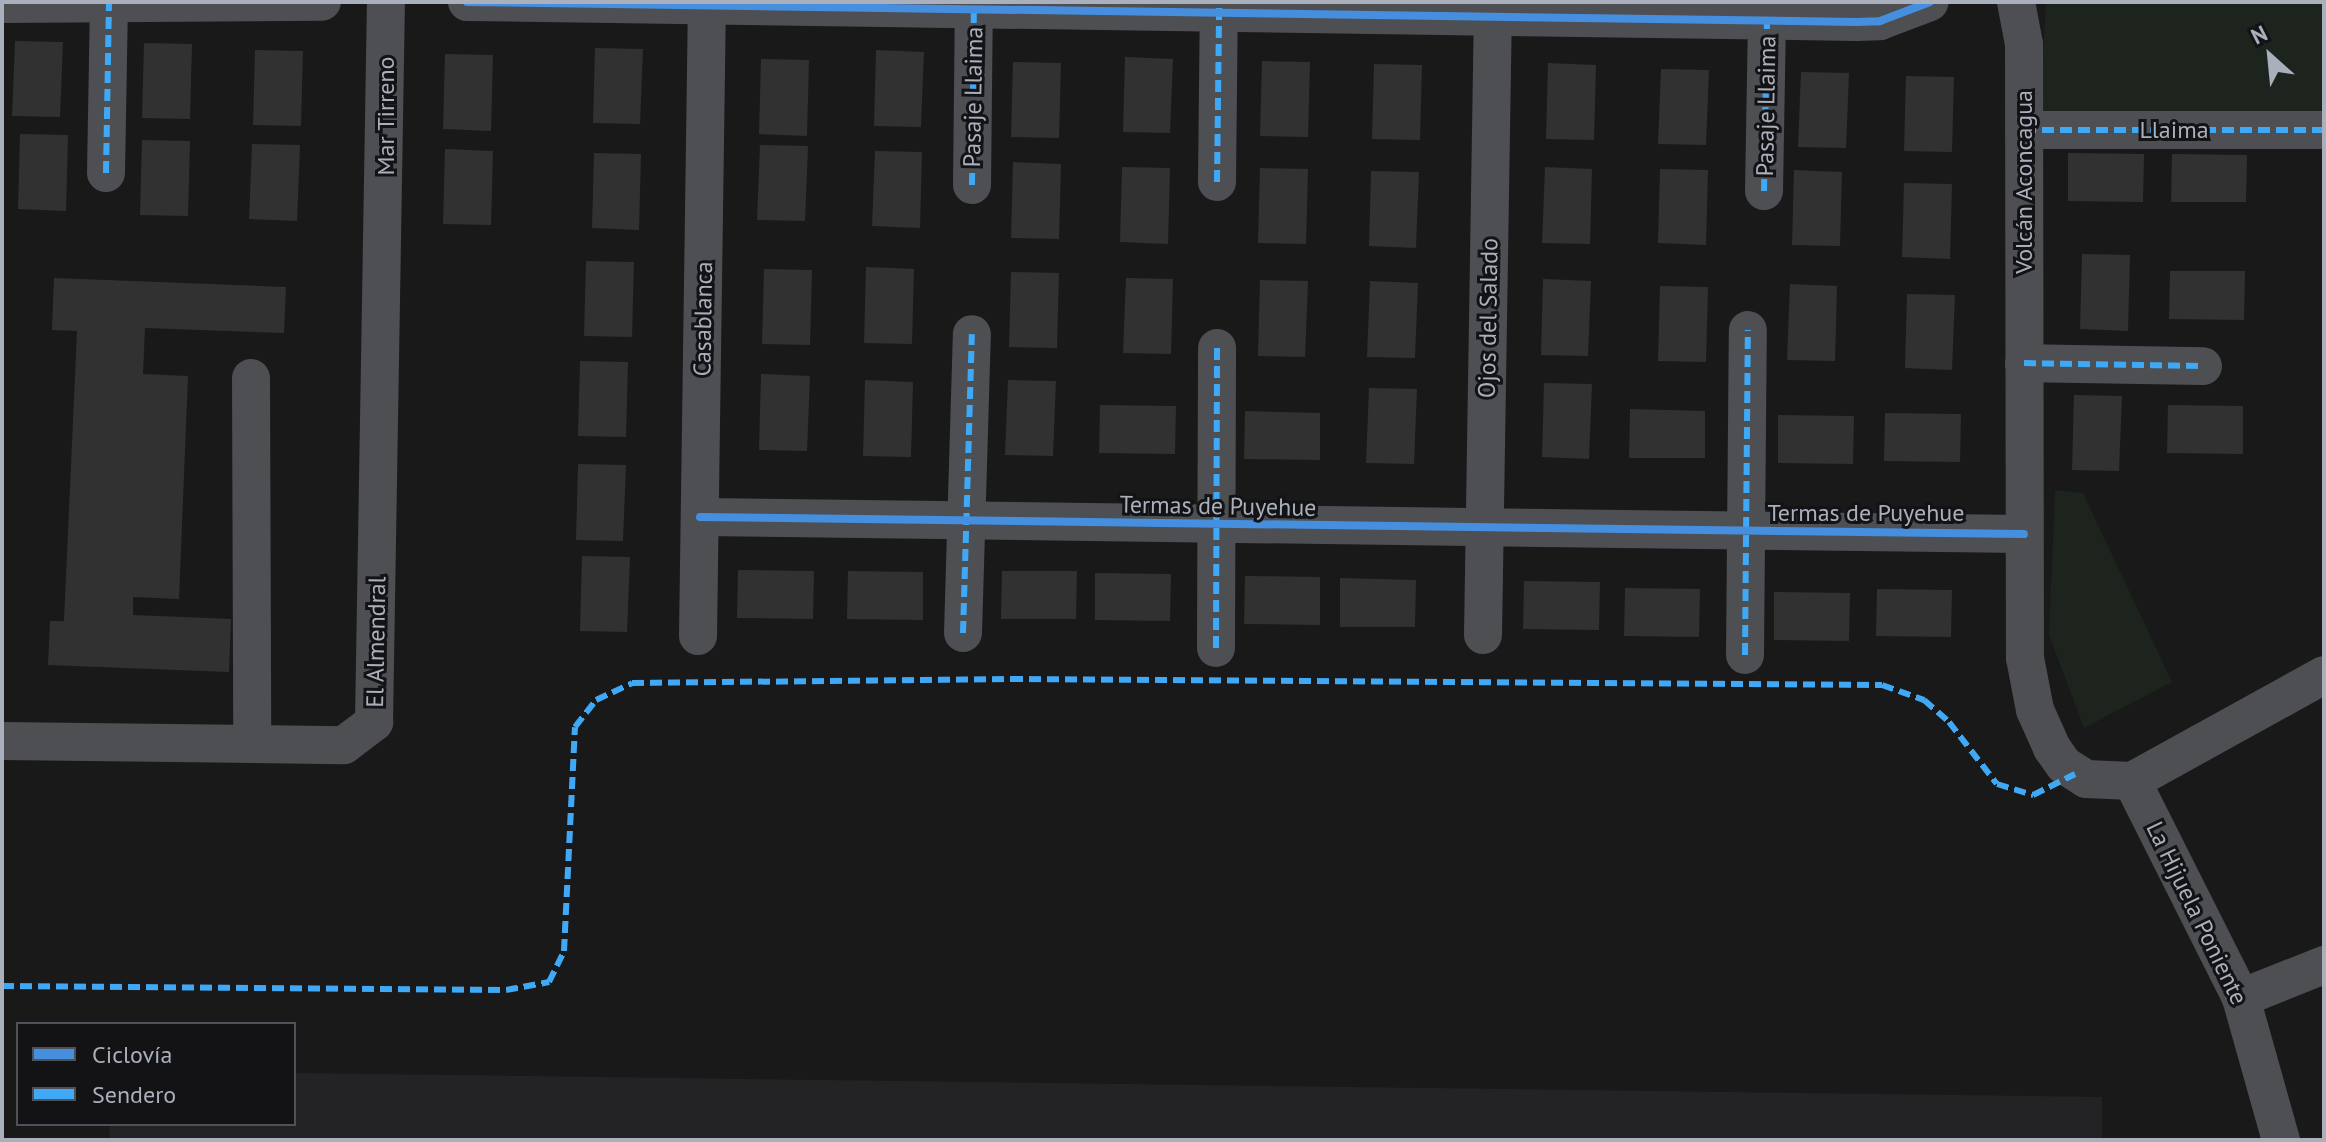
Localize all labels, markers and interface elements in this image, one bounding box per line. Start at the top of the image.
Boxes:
north arrow [2230,16,2310,96]
text: N [2246,19,2272,50]
street label: Pasaje Llaima [957,26,989,168]
street label: Pasaje Llaima [1750,35,1782,177]
street label: Mar Tirreno [372,56,400,176]
street label: Volcán Aconcagua [2010,90,2038,274]
street label: Llaima [2139,116,2209,144]
street label: Ojos del Salado [1472,238,1504,398]
street label: Casablanca [688,261,718,377]
street label: Termas de Puyehue [1119,490,1317,522]
street label: Termas de Puyehue [1768,499,1964,527]
street label: El Almendral [360,576,392,708]
street label: La Hijuela Poniente [2140,817,2254,1009]
legend [16,1022,296,1126]
text: Ciclovía [92,1039,172,1070]
text: Sendero [92,1079,176,1110]

